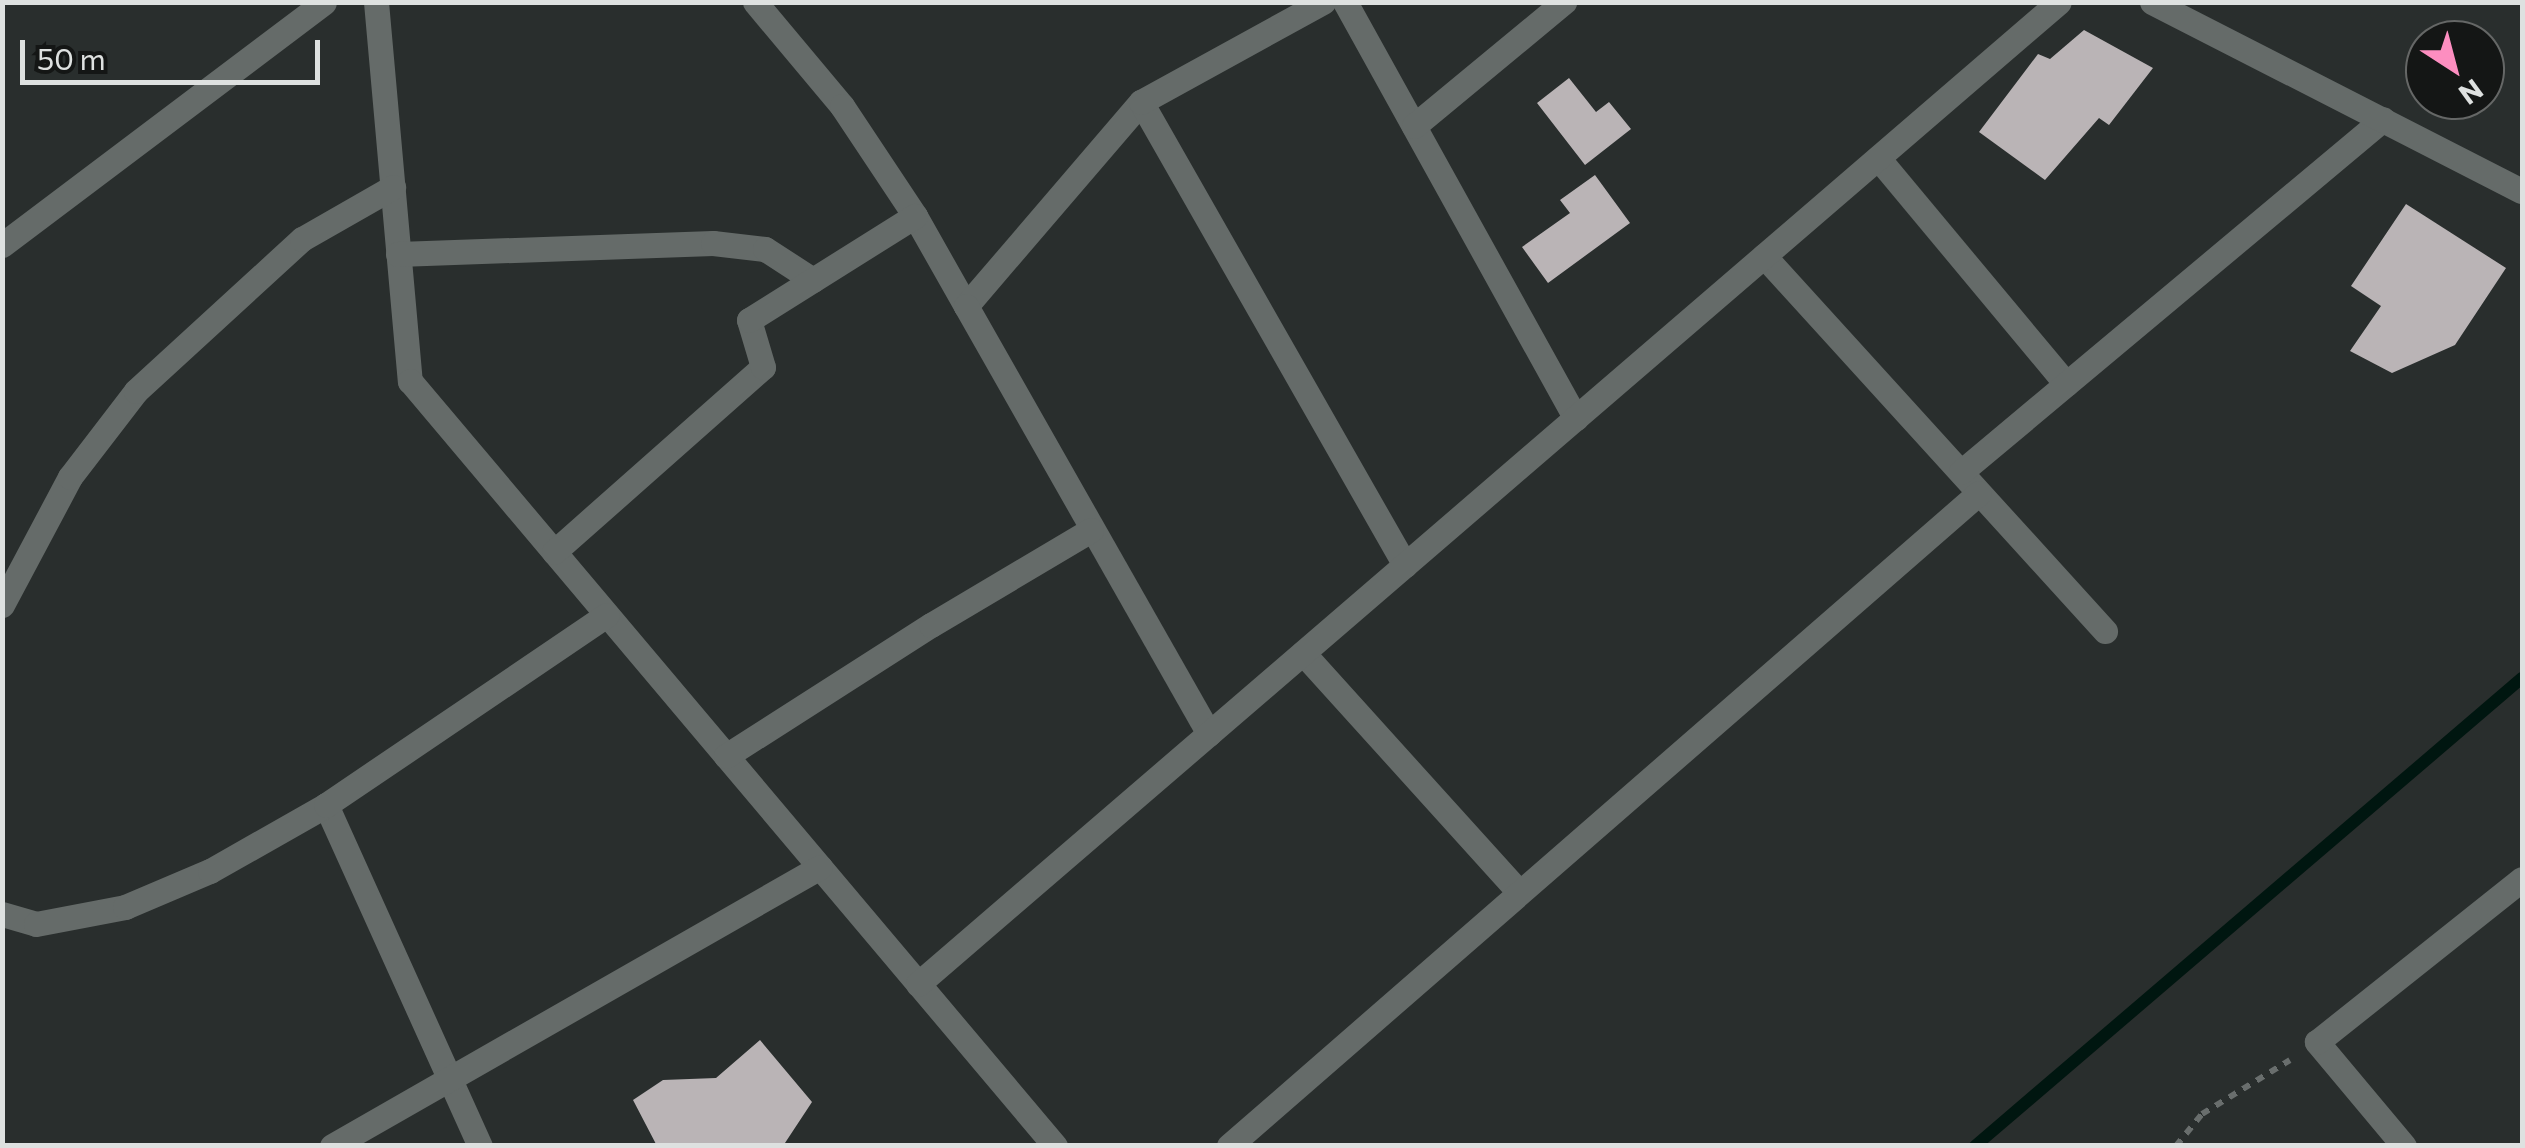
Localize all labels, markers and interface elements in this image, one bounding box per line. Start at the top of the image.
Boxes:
scale bar [25,20,325,82]
north arrow [2405,20,2505,120]
text: 50 m [37,39,106,76]
text: N [2453,73,2490,113]

